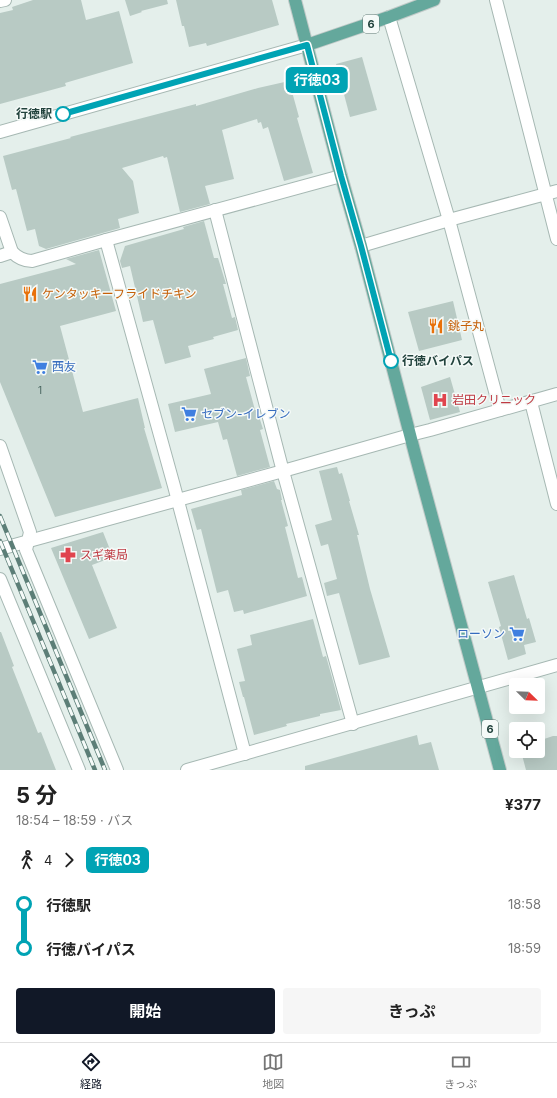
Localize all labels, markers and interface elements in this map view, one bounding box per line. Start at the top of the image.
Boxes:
road number: 6 [363,15,379,33]
line badge: 行徳03 [289,67,345,93]
text: 行徳03 [294,71,340,88]
place label: 行徳駅 [16,106,52,121]
marker: 行徳駅 [55,106,71,122]
restaurant icon: ケンタッキーフライドチキン [21,285,39,303]
place label: ケンタッキーフライドチキン [42,286,197,301]
restaurant icon: 銚子丸 [427,317,445,335]
place label: 銚子丸 [448,318,484,333]
marker: 行徳バイパス [383,353,399,369]
place label: 行徳バイパス [402,353,474,368]
supermarket icon: 西友 [31,358,49,376]
place label: 西友 [52,359,76,374]
house number: 1 [38,384,42,396]
hospital icon: 岩田クリニック [431,391,449,409]
place label: 岩田クリニック [452,392,536,407]
supermarket icon: セブン-イレブン [180,405,198,423]
place label: セブン-イレブン [201,406,291,421]
pharmacy icon: スギ薬局 [59,546,77,564]
place label: スギ薬局 [80,547,128,562]
supermarket icon: ローソン [508,625,526,643]
place label: ローソン [457,626,505,641]
north arrow [509,678,545,714]
map controls [509,678,545,758]
road number: 6 [482,720,498,738]
button: locate [509,722,545,758]
text: 5 分 [16,782,57,808]
text: ¥377 [505,795,541,814]
text: 18:54 – 18:59 · バス [16,812,133,828]
icon: walk [16,849,38,871]
icon: forward [58,849,80,871]
text: 行徳03 [94,851,141,868]
text: 4 [44,852,52,868]
text: 行徳駅 [46,896,91,915]
text: 18:58 [508,896,541,912]
text: 行徳バイパス [46,940,136,959]
text: 18:59 [508,940,541,956]
button: 開始 [16,988,275,1034]
button: きっぷ [283,988,541,1034]
tab: 経路 [80,1051,102,1091]
tab: 地図 [262,1051,284,1091]
tab: きっぷ [444,1051,477,1091]

